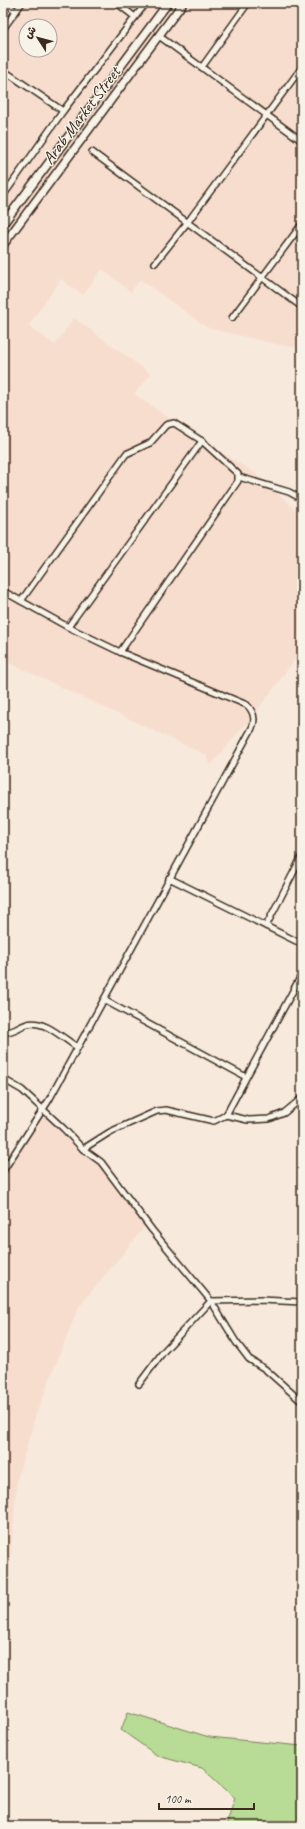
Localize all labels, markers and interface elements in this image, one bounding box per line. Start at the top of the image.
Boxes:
north arrow [18,18,58,58]
text: ش [21,23,39,41]
street label: Arab Market Street [38,60,126,168]
scale bar [159,1785,254,1811]
text: 100 m [165,1791,192,1807]

